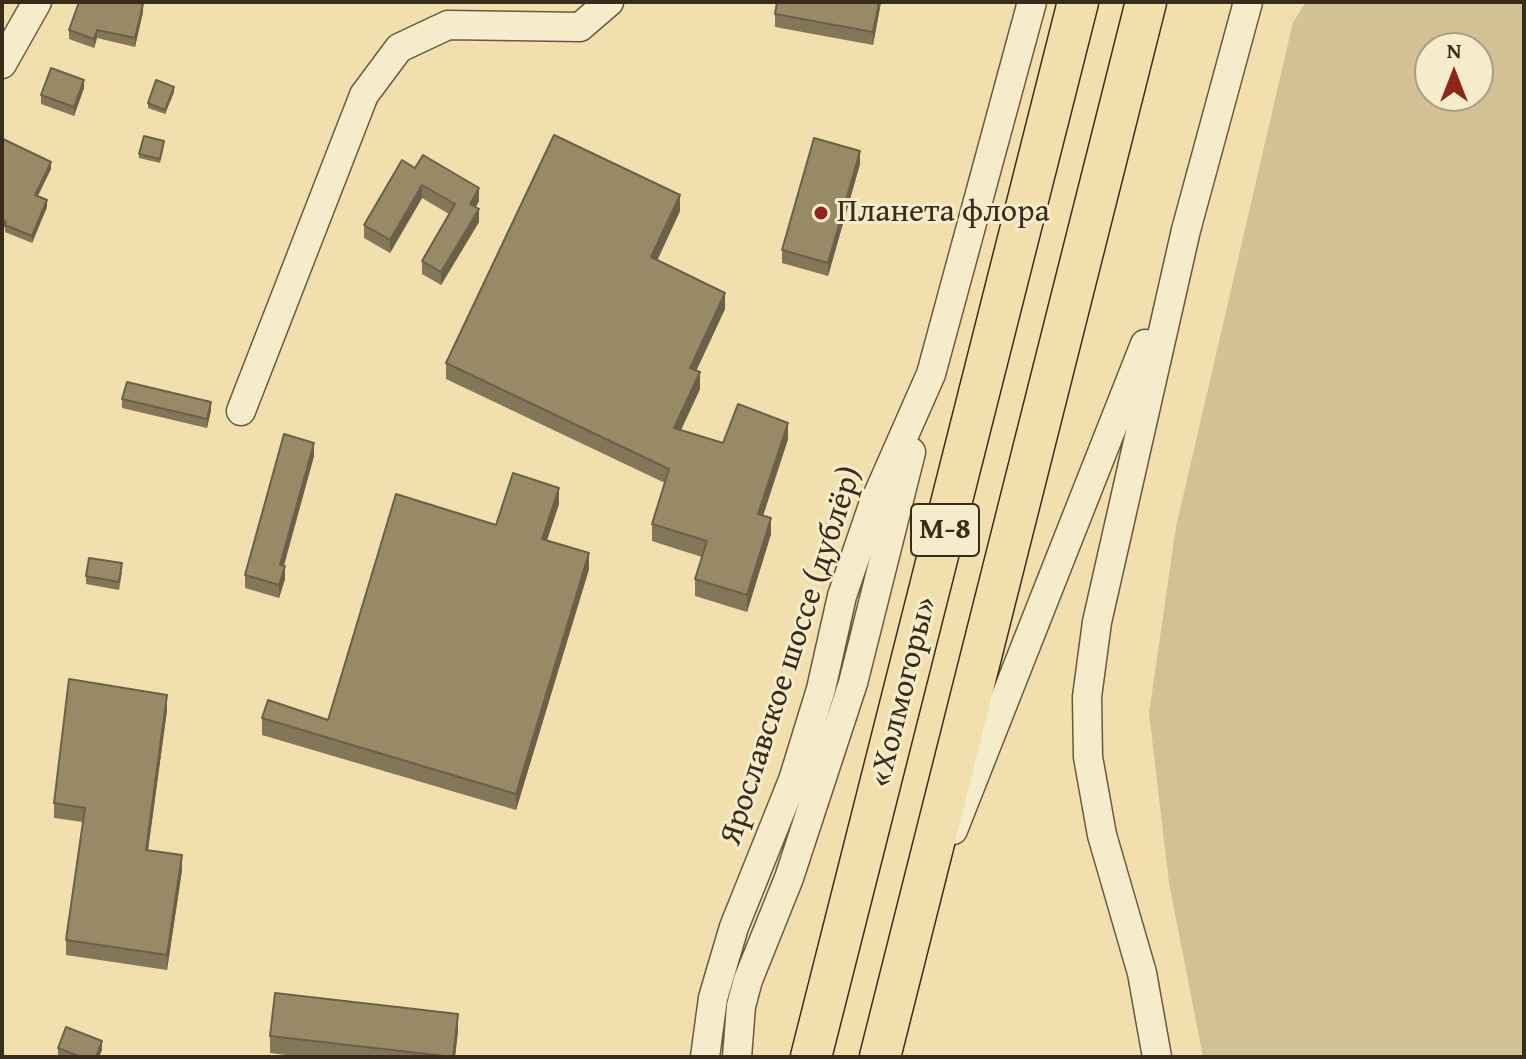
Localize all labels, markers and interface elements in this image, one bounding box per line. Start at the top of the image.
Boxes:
north arrow [1414,32,1494,112]
text: N [1447,34,1461,66]
place label: Планета флора [837,194,1050,232]
marker: Планета флора [812,204,830,222]
street label: Ярославское шоссе (дублёр) [713,462,871,850]
road number: М-8 [911,504,979,556]
street label: «Холмогоры» [862,593,946,791]

